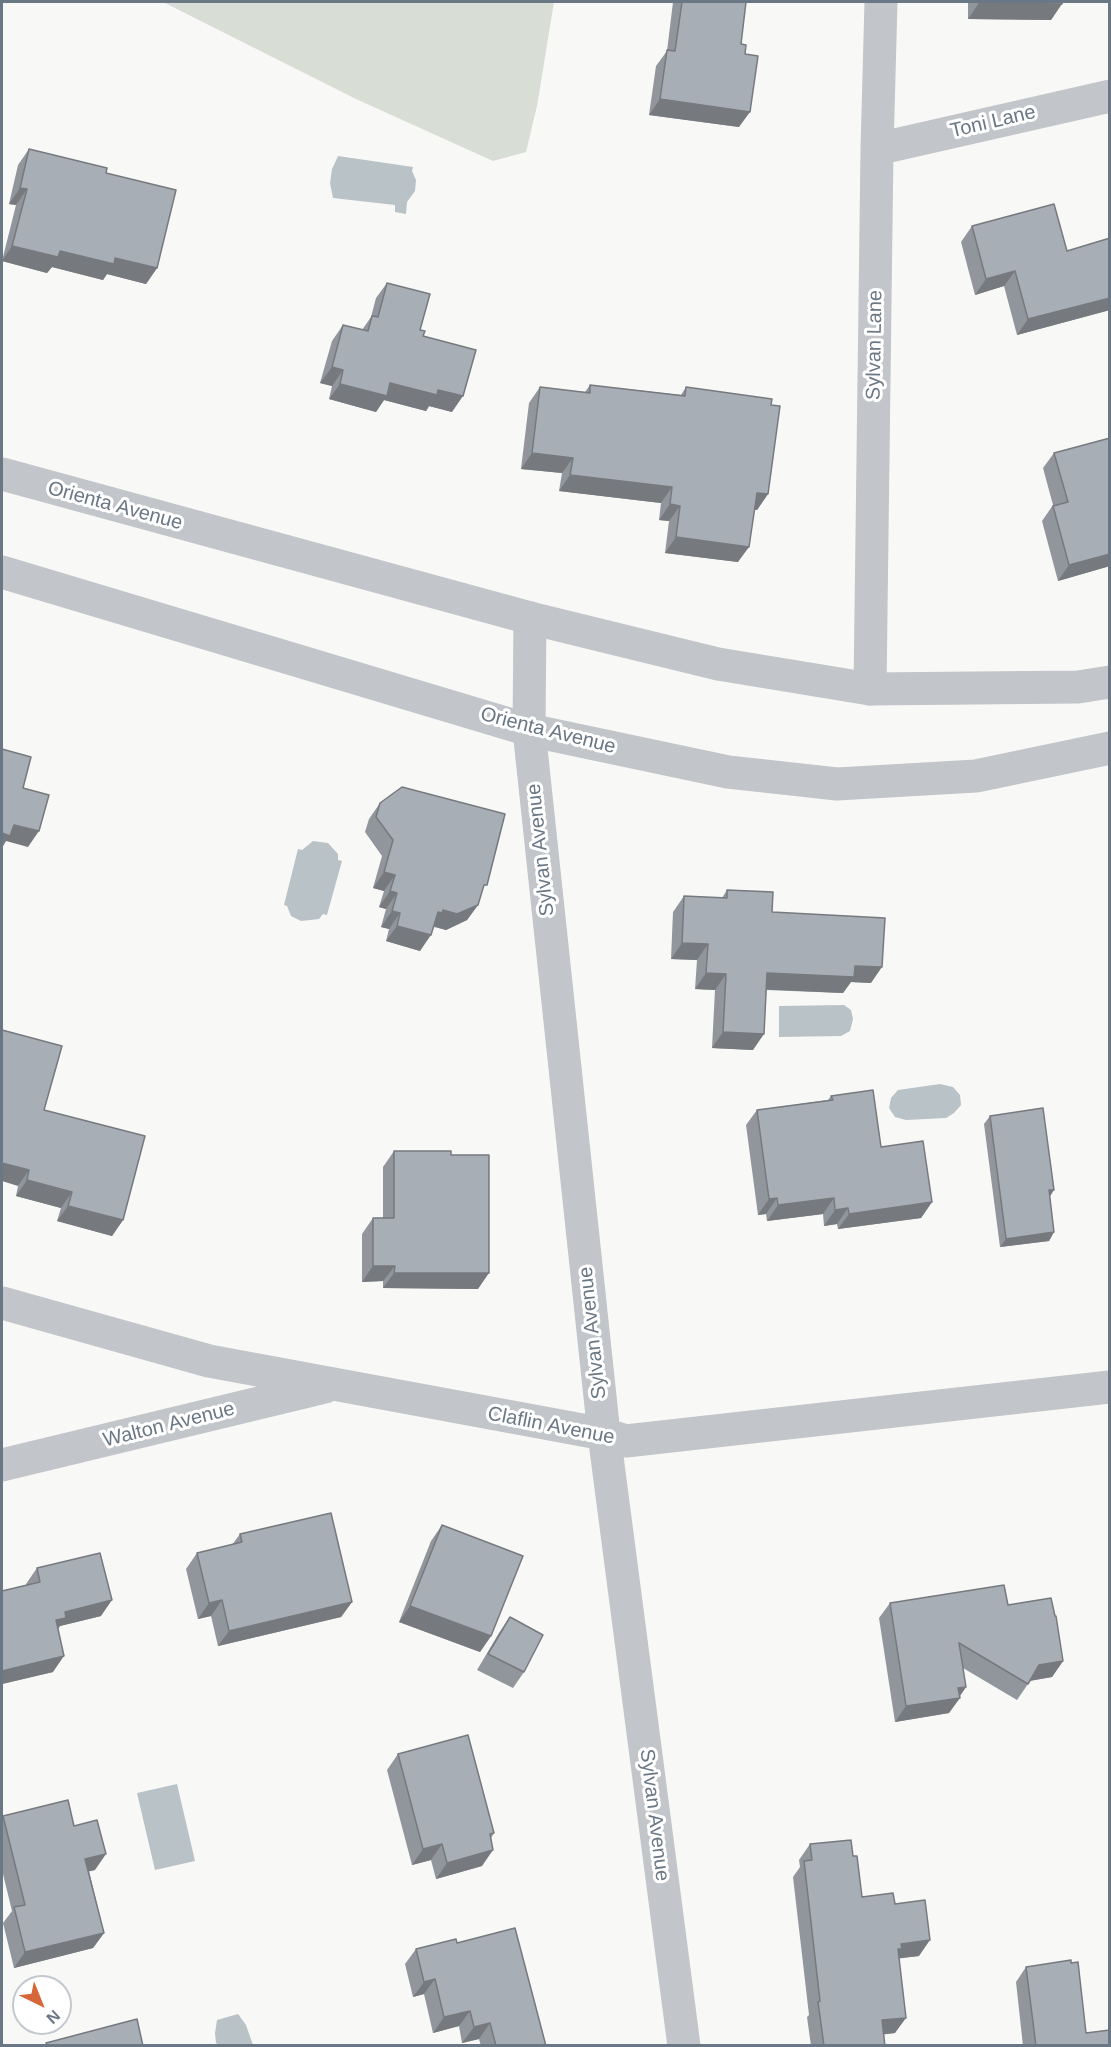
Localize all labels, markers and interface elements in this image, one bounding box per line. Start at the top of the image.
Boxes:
street label: Toni Lane [948,101,1038,143]
street label: Sylvan Lane [862,290,888,400]
street label: Orienta Avenue [45,476,185,536]
street label: Orienta Avenue [478,703,618,759]
street label: Sylvan Avenue [522,783,560,917]
street label: Sylvan Avenue [574,1266,612,1400]
street label: Walton Avenue [101,1397,237,1453]
street label: Claflin Avenue [486,1402,616,1450]
street label: Sylvan Avenue [634,1748,674,1882]
north arrow [12,1975,72,2035]
text: N [43,2007,63,2027]

